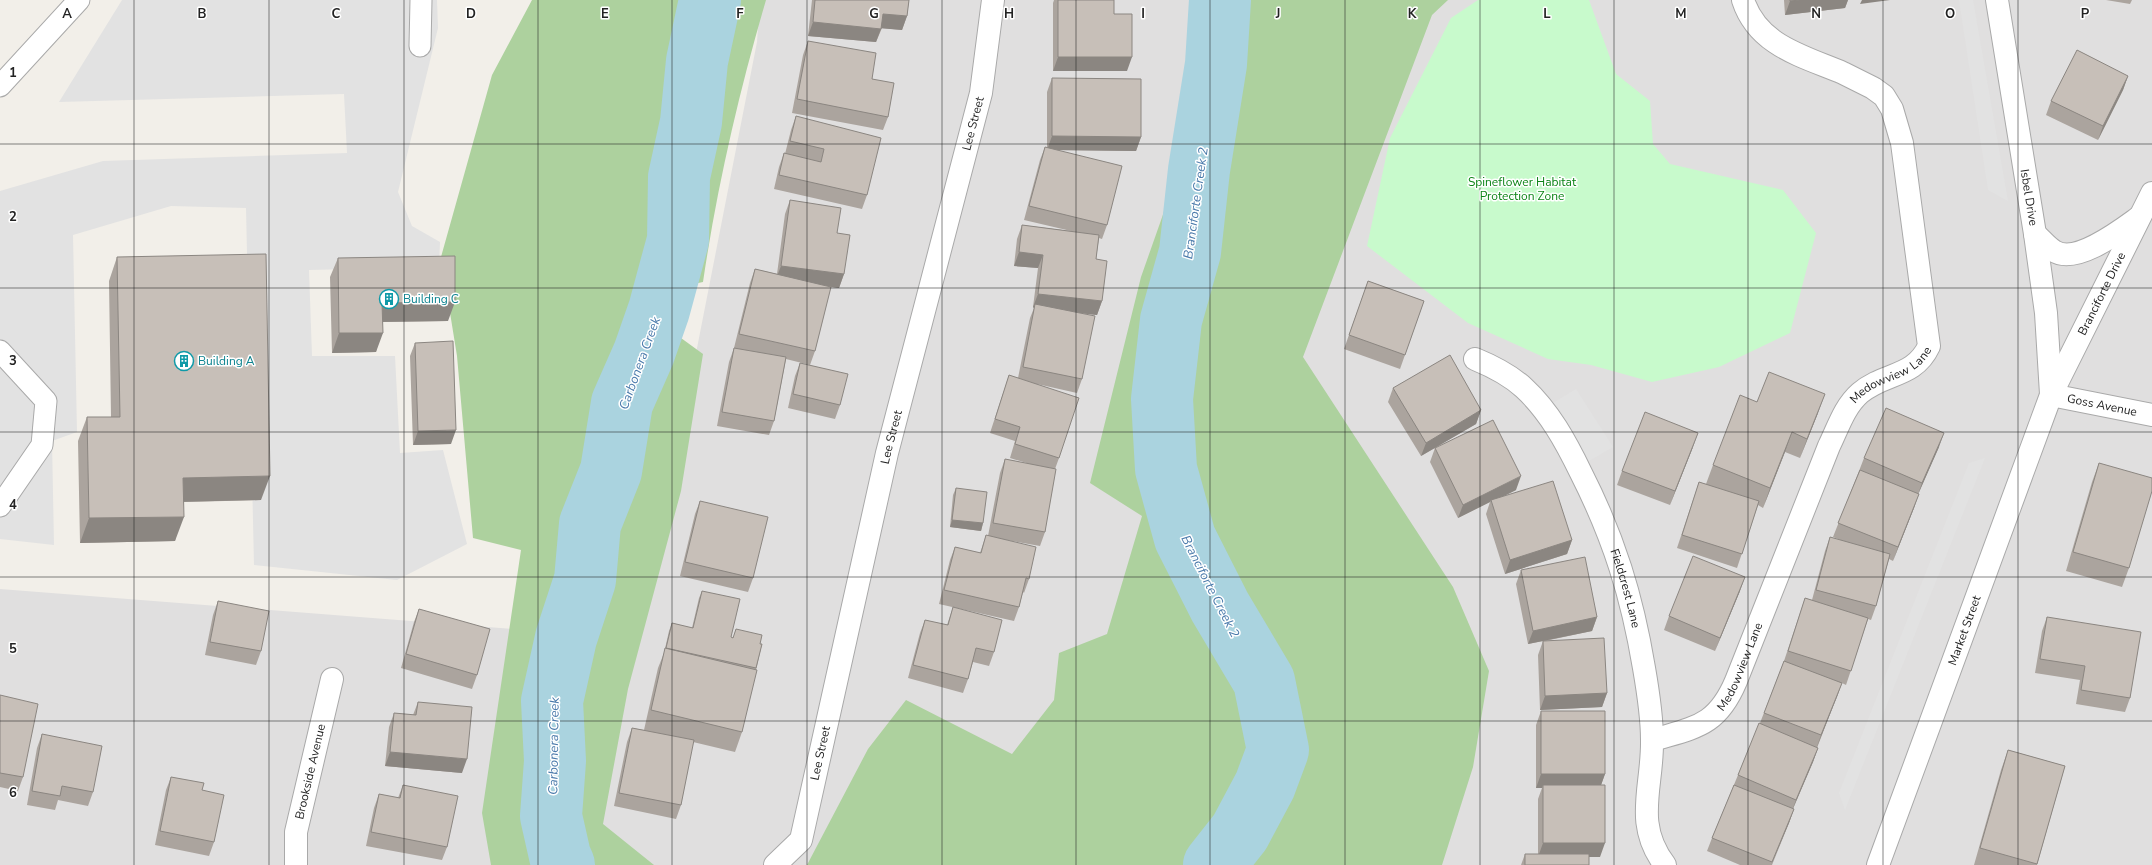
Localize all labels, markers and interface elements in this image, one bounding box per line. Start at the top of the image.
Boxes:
text: A [62,5,72,23]
text: B [198,5,207,23]
text: C [332,5,341,23]
text: D [466,5,476,23]
text: E [601,5,609,23]
text: F [736,5,744,23]
text: G [869,5,879,23]
text: H [1004,5,1014,23]
text: I [1141,5,1145,23]
text: J [1275,5,1280,23]
text: K [1408,5,1417,23]
text: L [1543,5,1551,23]
text: M [1675,5,1687,23]
text: N [1811,5,1821,23]
text: O [1945,5,1955,23]
text: P [2081,5,2090,23]
text: 1 [9,64,17,82]
street label: Lee Street [958,94,988,152]
water label: Branciforte Creek 2 [1179,146,1213,260]
street label: Isbel Drive [2017,168,2042,227]
park label: Spineflower Habitat Protection Zone [1468,174,1577,204]
text: 2 [9,208,17,226]
street label: Branciforte Drive [2074,249,2129,338]
building icon: Building C [378,288,400,310]
place label: Building C [403,291,459,307]
water label: Carbonera Creek [615,314,665,412]
street label: Medowview Lane [1846,344,1935,407]
building icon: Building A [173,350,195,372]
text: 3 [9,352,17,370]
place label: Building A [198,353,255,369]
street label: Goss Avenue [2066,390,2138,420]
street label: Lee Street [877,408,906,466]
text: 4 [9,496,17,514]
water label: Branciforte Creek 2 [1177,532,1244,641]
street label: Fieldcrest Lane [1607,547,1644,629]
street label: Market Street [1944,592,1985,668]
street label: Medowview Lane [1713,620,1766,714]
text: 5 [9,640,17,658]
water label: Carbonera Creek [544,697,564,795]
street label: Brookside Avenue [291,722,329,821]
street label: Lee Street [807,724,834,782]
text: 6 [9,784,17,802]

